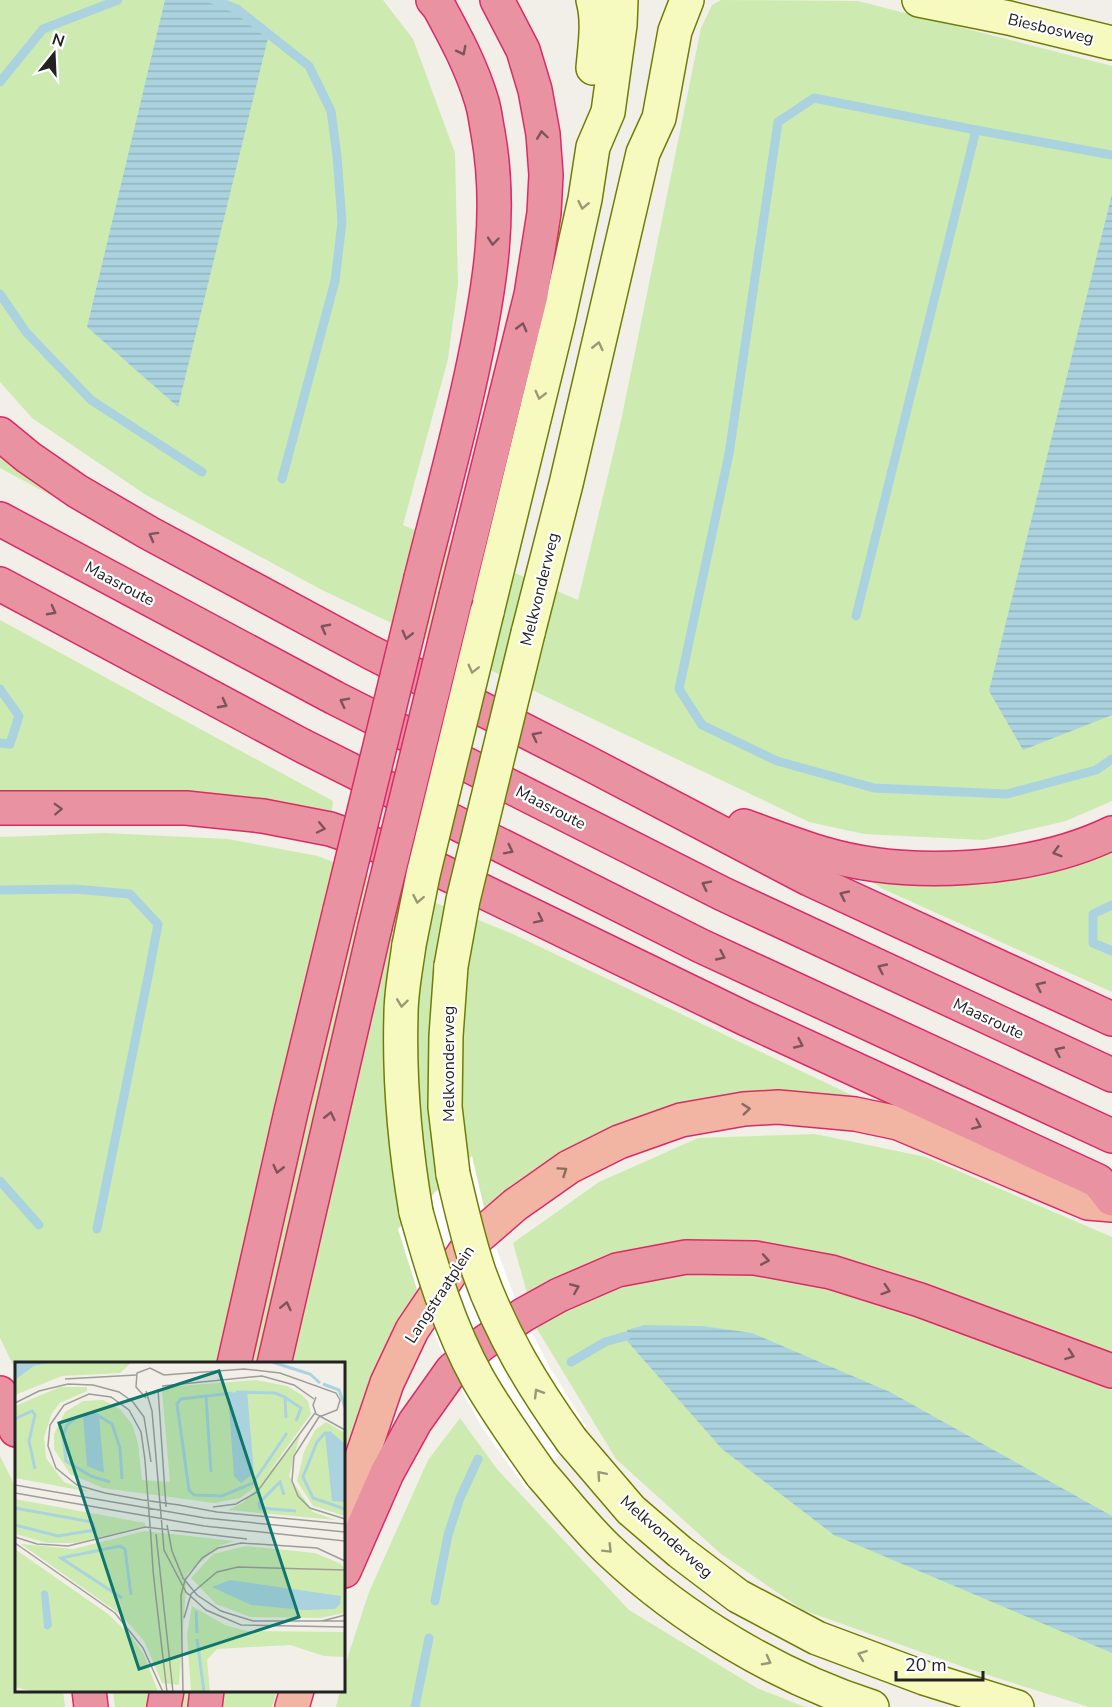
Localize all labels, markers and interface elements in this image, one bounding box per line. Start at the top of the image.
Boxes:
street label: Biesbosweg [1006,8,1096,50]
north arrow [24,24,84,84]
text: N [49,28,67,53]
one-way arrow [455,44,466,55]
one-way arrow [537,130,549,139]
one-way arrow [578,199,591,209]
one-way arrow [487,236,500,245]
one-way arrow [515,322,528,332]
one-way arrow [591,341,604,351]
one-way arrow [535,390,548,400]
street label: Melkvonderweg [515,530,565,648]
one-way arrow [149,532,160,543]
street label: Maasroute [81,556,158,611]
one-way arrow [45,604,56,615]
one-way arrow [321,624,331,635]
one-way arrow [402,630,415,640]
one-way arrow [467,663,480,673]
one-way arrow [217,697,228,708]
one-way arrow [340,698,351,710]
one-way arrow [531,732,542,744]
street label: Maasroute [512,781,589,835]
one-way arrow [54,802,63,815]
one-way arrow [315,820,325,833]
one-way arrow [503,843,513,854]
one-way arrow [1052,845,1063,857]
one-way arrow [701,881,712,892]
one-way arrow [839,891,850,903]
one-way arrow [412,894,425,904]
one-way arrow [532,911,543,923]
one-way arrow [715,948,726,960]
one-way arrow [878,964,889,976]
one-way arrow [1035,981,1046,993]
street label: Maasroute [950,993,1028,1045]
one-way arrow [396,998,409,1007]
street label: Melkvonderweg [438,1006,460,1122]
one-way arrow [793,1036,804,1048]
one-way arrow [1054,1046,1065,1058]
one-way arrow [741,1103,750,1116]
one-way arrow [323,1112,336,1122]
one-way arrow [970,1118,981,1130]
one-way arrow [272,1164,285,1174]
one-way arrow [556,1168,567,1179]
street label: Langstraatplein [400,1241,480,1348]
one-way arrow [760,1253,770,1266]
one-way arrow [880,1282,891,1295]
one-way arrow [569,1283,580,1295]
one-way arrow [279,1302,292,1312]
one-way arrow [1064,1348,1075,1361]
inset map [15,1362,345,1692]
one-way arrow [534,1389,546,1399]
one-way arrow [597,1471,608,1482]
street label: Melkvonderweg [615,1490,717,1583]
one-way arrow [601,1541,612,1552]
scale bar [896,1644,983,1682]
one-way arrow [857,1649,868,1662]
text: 20 m [905,1653,947,1677]
one-way arrow [761,1654,771,1665]

